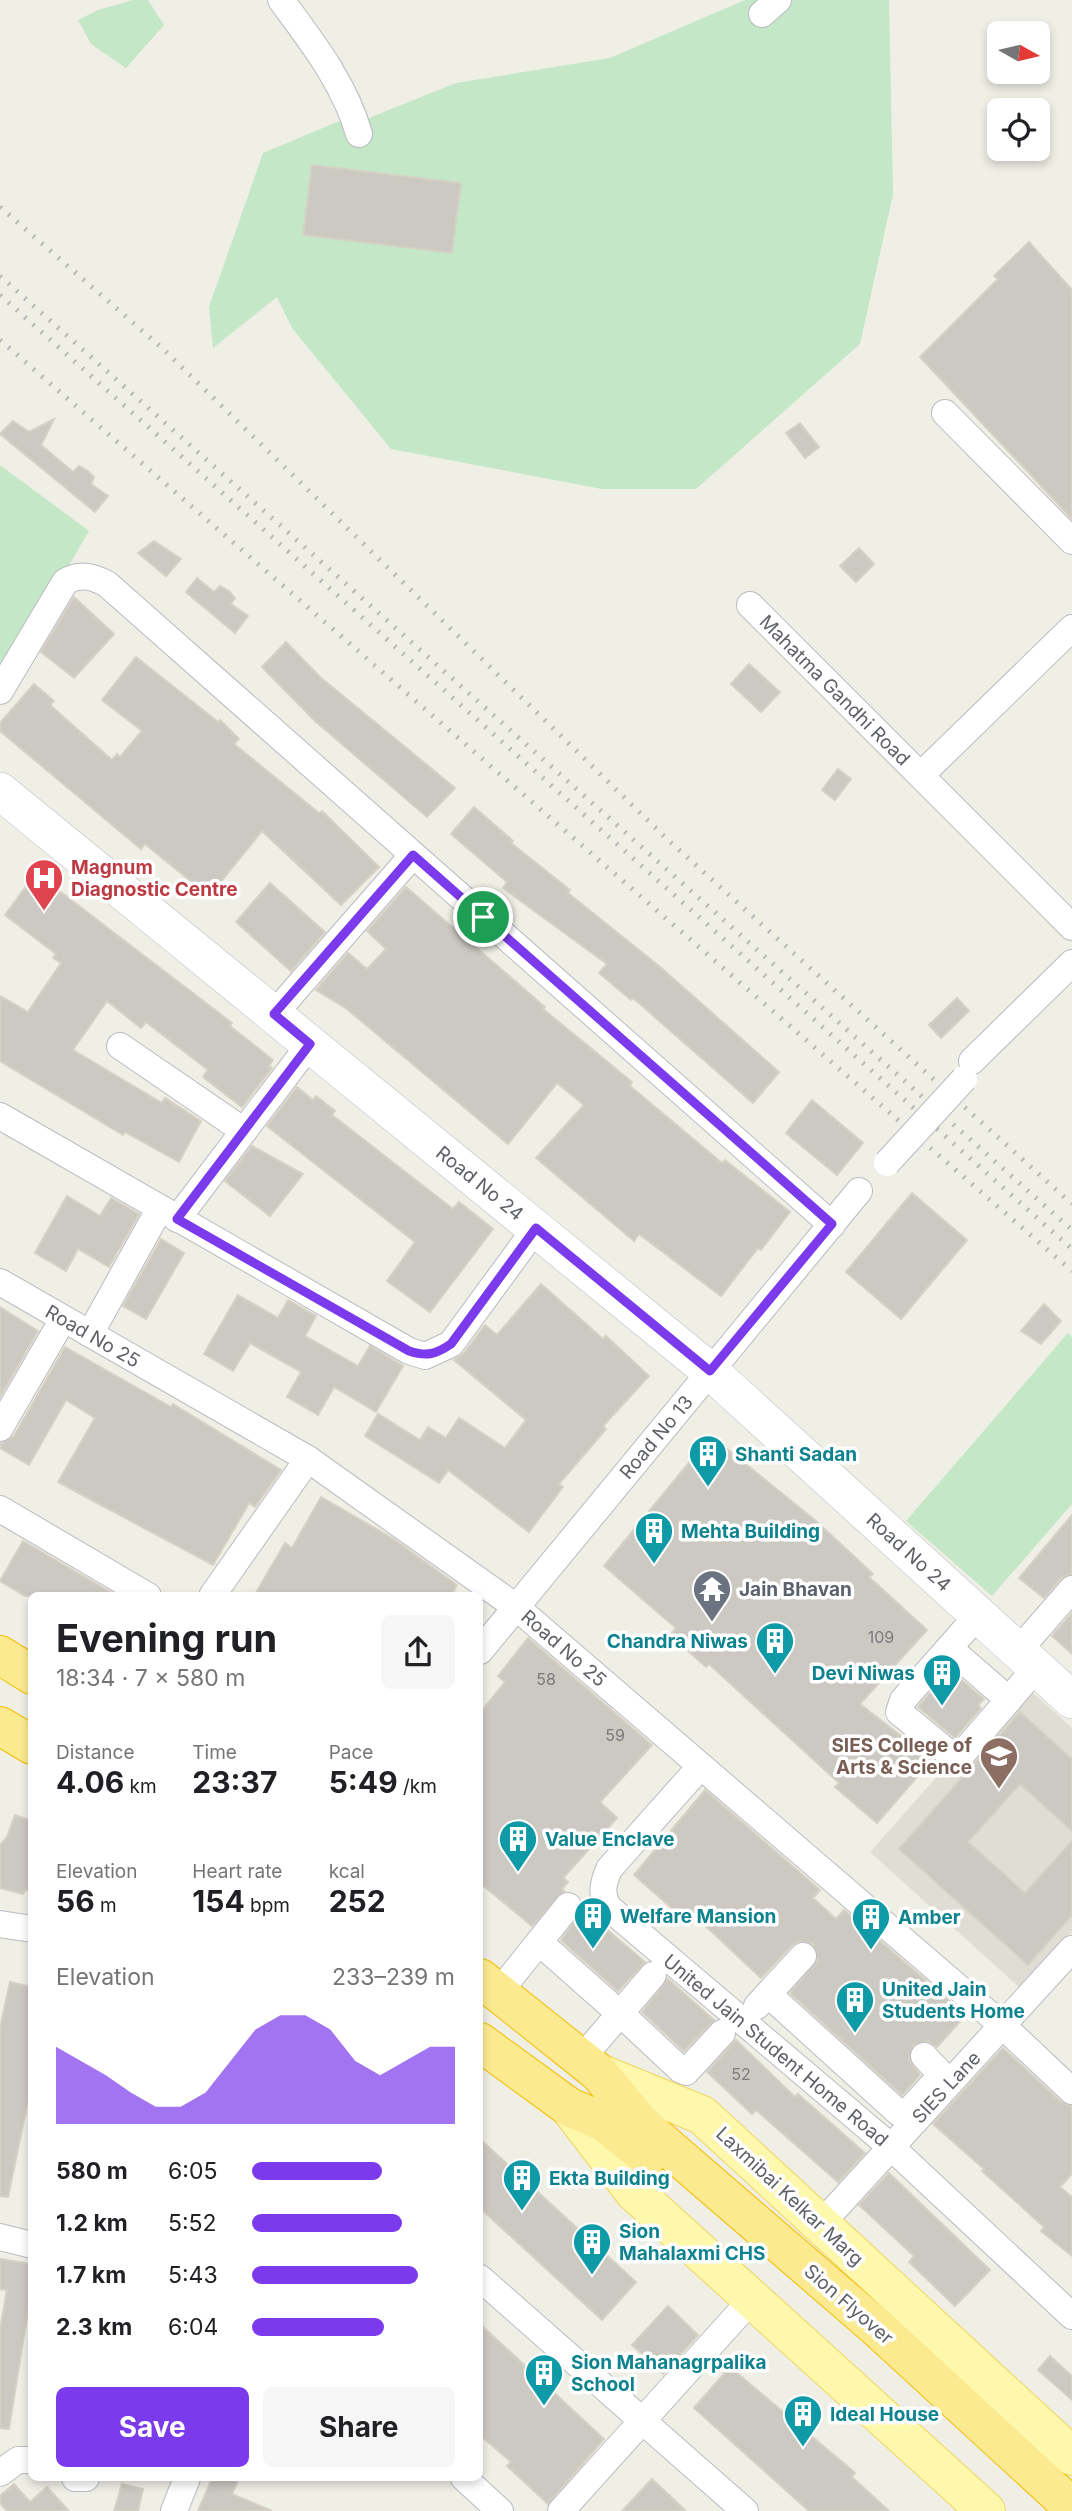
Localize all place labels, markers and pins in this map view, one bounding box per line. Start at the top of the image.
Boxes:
place label: Magnum Diagnostic Centre [71,856,238,901]
hospital icon: Magnum Diagnostic Centre [23,857,65,912]
pin [453,887,513,947]
building icon: Shanti Sadan [687,1433,729,1488]
place label: Shanti Sadan [735,1443,857,1466]
building icon: Mehta Building [633,1510,675,1565]
place label: Mehta Building [681,1520,820,1543]
temple icon: Jain Bhavan [691,1568,733,1623]
place label: Jain Bhavan [739,1578,852,1601]
building icon: Chandra Niwas [754,1620,796,1675]
place label: Chandra Niwas [607,1630,748,1653]
building icon: Devi Niwas [921,1652,963,1707]
place label: Devi Niwas [812,1662,915,1685]
place label: SIES College of Arts & Science [831,1734,972,1779]
school or university icon: SIES College of Arts & Science [978,1735,1020,1790]
building icon: Value Enclave [497,1818,539,1873]
place label: Value Enclave [545,1828,675,1851]
building icon: Welfare Mansion [572,1895,614,1950]
building icon: Amber [850,1896,892,1951]
place label: Welfare Mansion [620,1905,776,1928]
place label: Amber [898,1906,961,1929]
place label: United Jain Students Home [882,1978,1025,2023]
building icon: United Jain Students Home [834,1979,876,2034]
building icon: Ekta Building [501,2157,543,2212]
place label: Ekta Building [549,2167,670,2190]
place label: Sion Mahalaxmi CHS [619,2220,765,2265]
building icon: Sion Mahalaxmi CHS [571,2221,613,2276]
place label: Sion Mahanagrpalika School [571,2351,766,2396]
building icon: Sion Mahanagrpalika School [523,2352,565,2407]
building icon: Ideal House [782,2393,824,2448]
place label: Ideal House [830,2403,939,2426]

